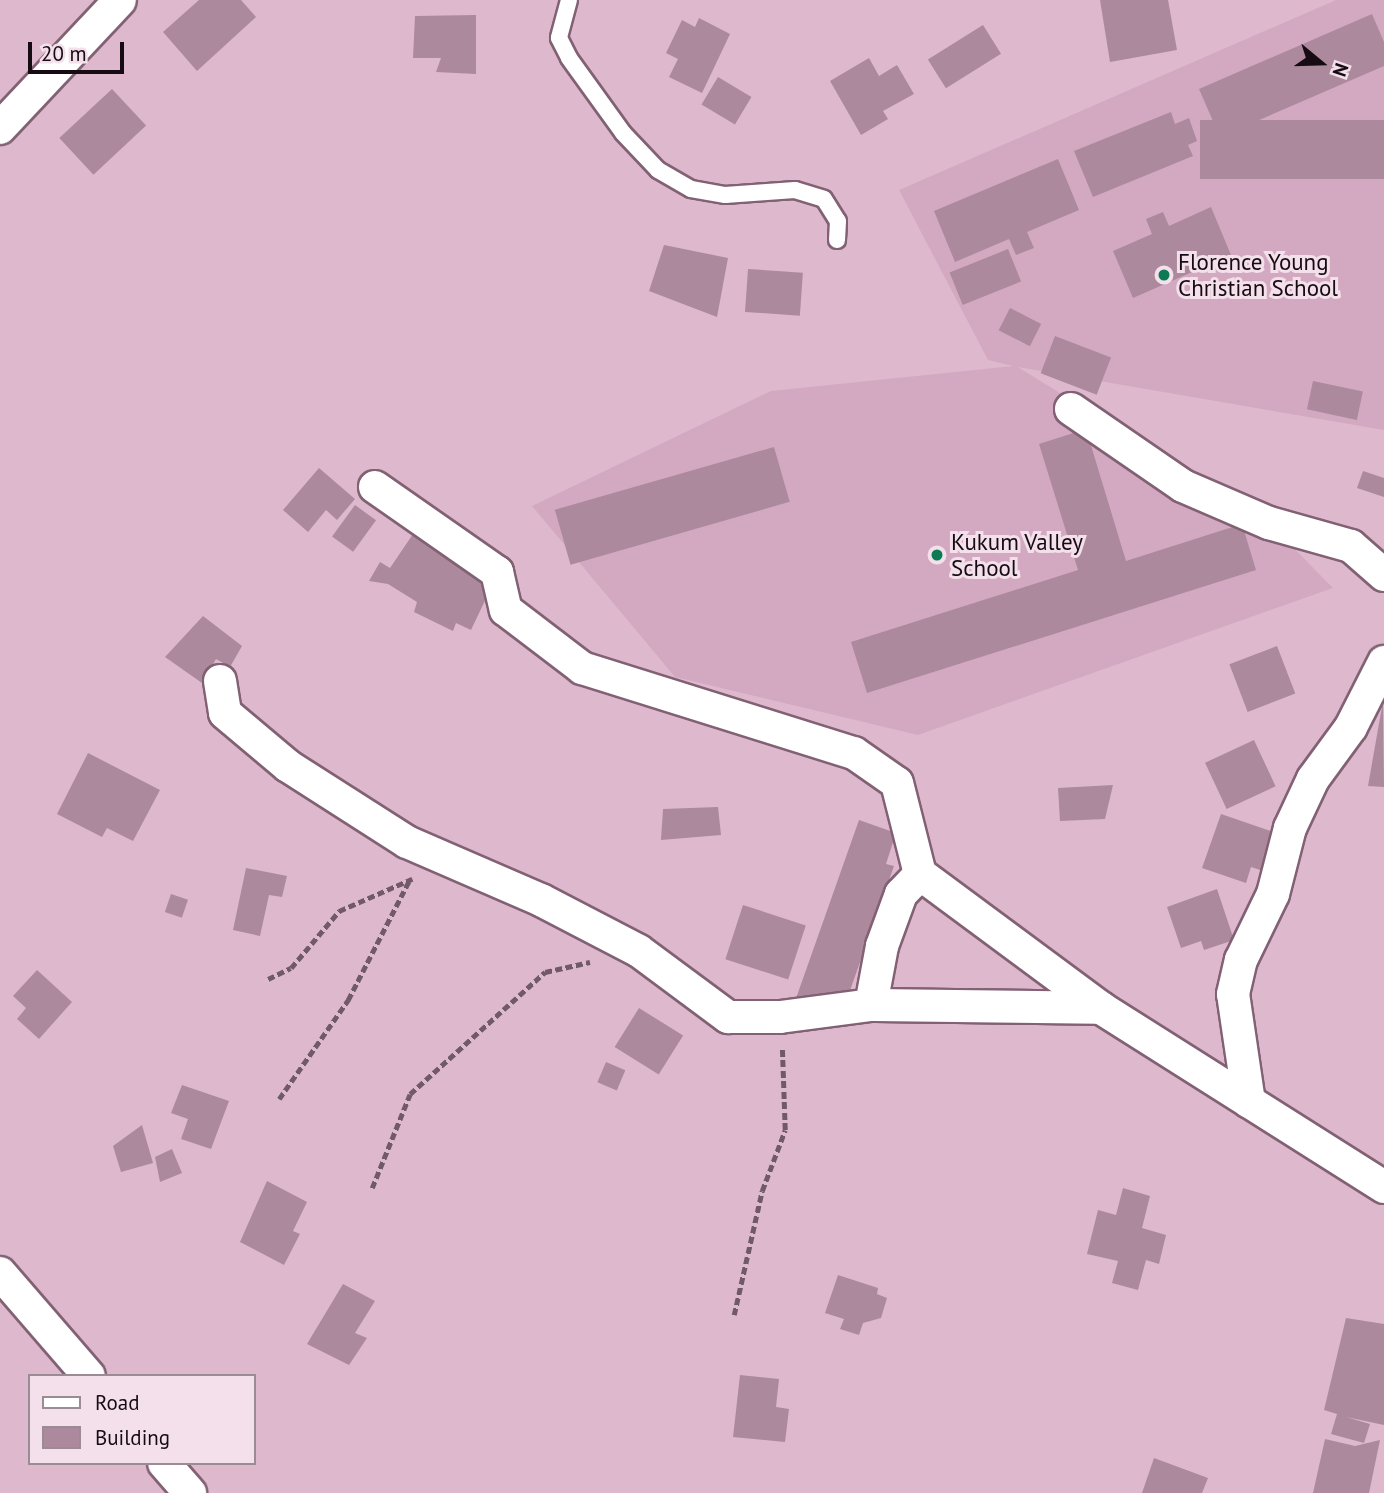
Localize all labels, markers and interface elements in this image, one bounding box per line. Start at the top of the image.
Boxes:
scale bar [32,28,128,72]
north arrow [1286,28,1356,98]
text: 20 m [41,40,87,67]
text: N [1327,60,1354,80]
place label: Florence Young Christian School [1178,248,1338,302]
marker: Florence Young Christian School [1156,267,1172,283]
place label: Kukum Valley School [951,528,1084,582]
marker: Kukum Valley School [929,547,945,563]
legend [28,1374,256,1465]
text: Road [95,1389,139,1416]
text: Building [95,1424,170,1451]

